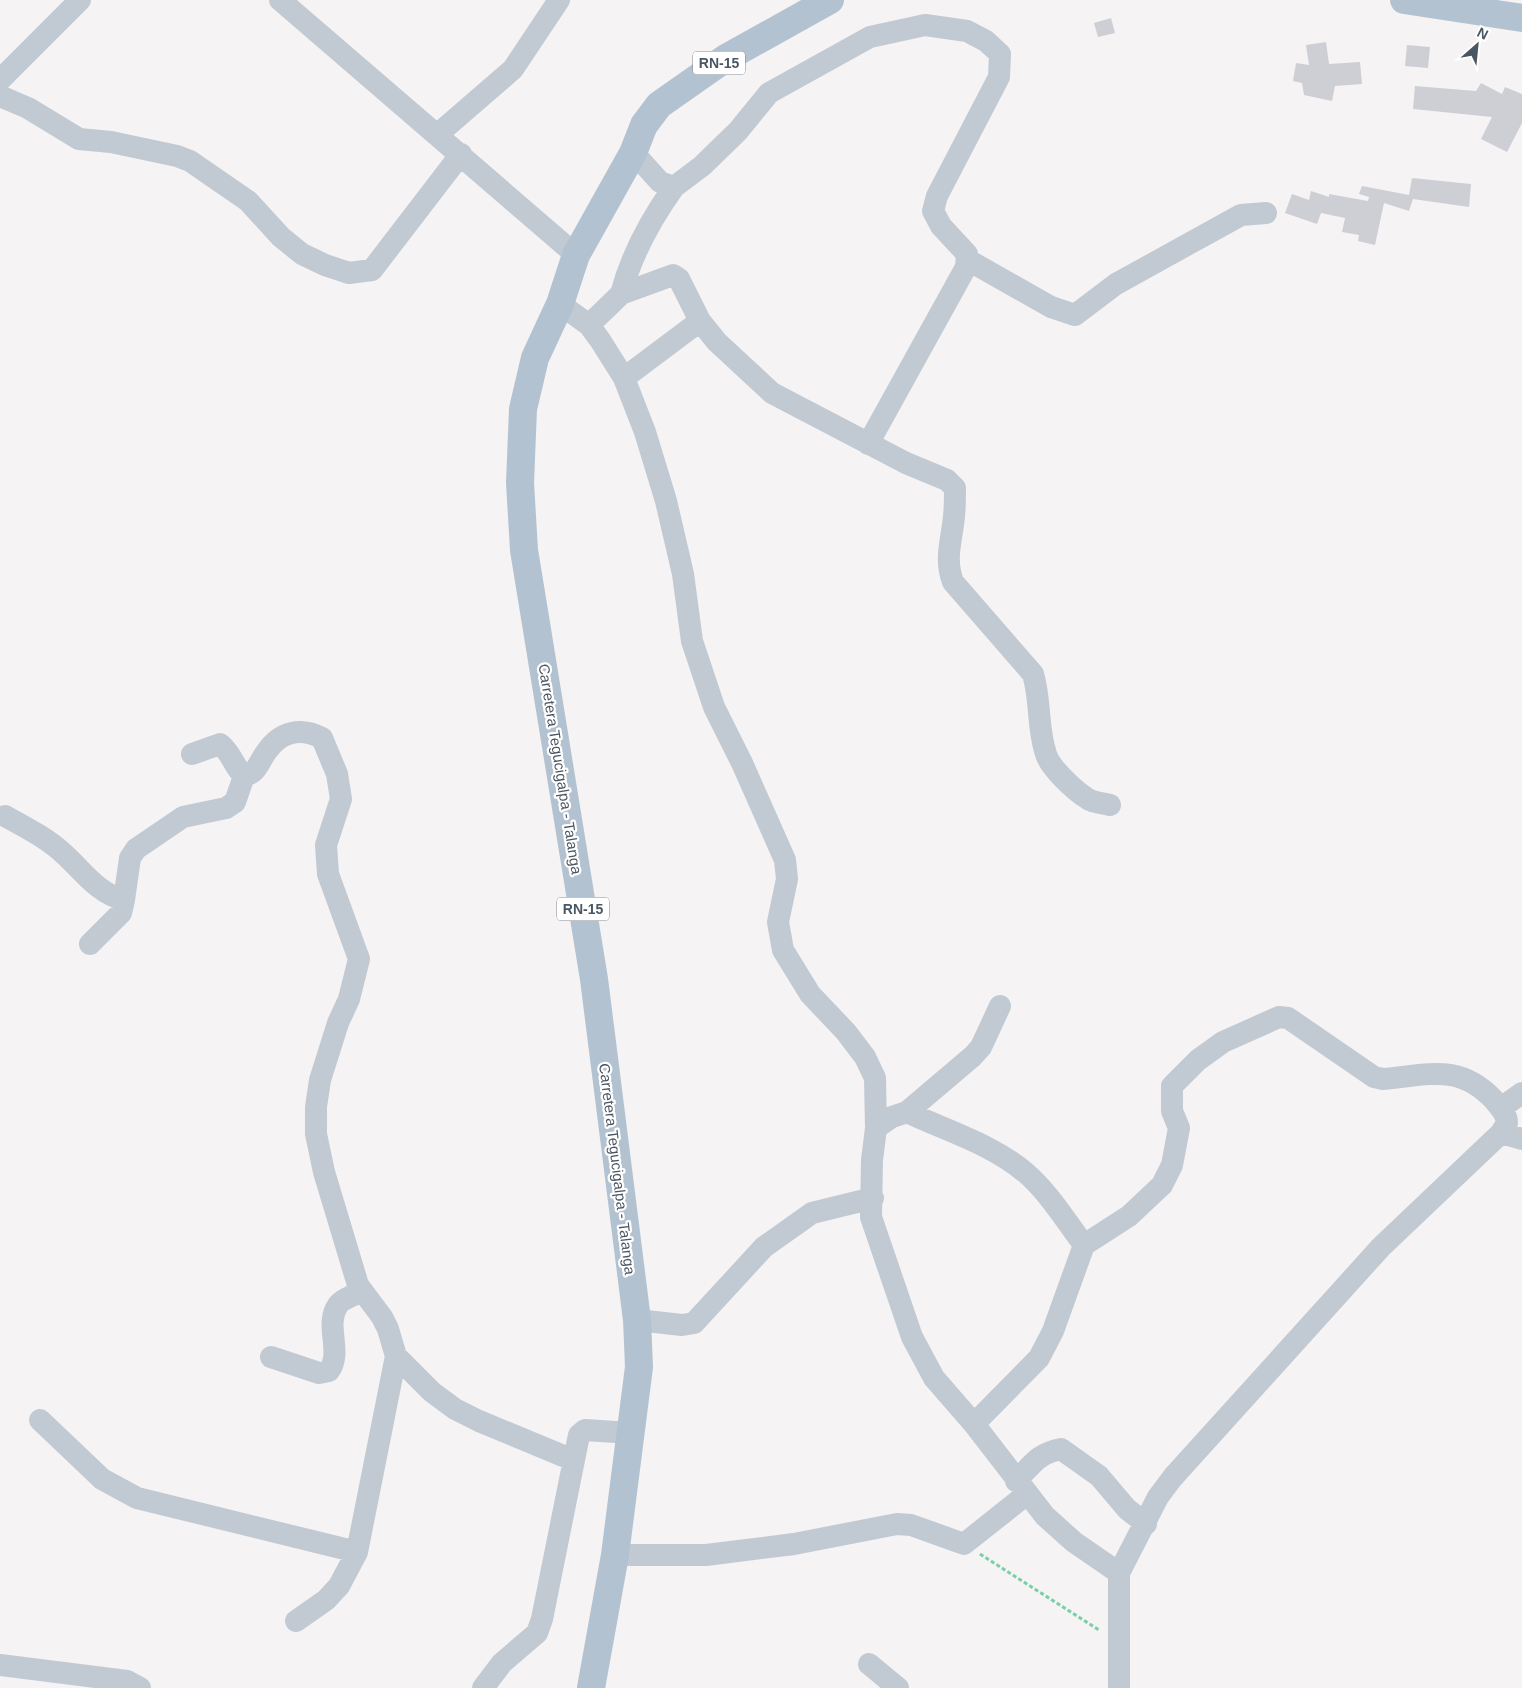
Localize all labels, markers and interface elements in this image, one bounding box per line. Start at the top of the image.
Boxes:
north arrow [1452,20,1502,70]
text: N [1475,24,1491,43]
road number: RN-15 [693,52,745,74]
street label: Carretera Tegucigalpa - Talanga [535,662,586,876]
road number: RN-15 [557,898,609,921]
street label: Carretera Tegucigalpa - Talanga [596,1062,639,1276]

